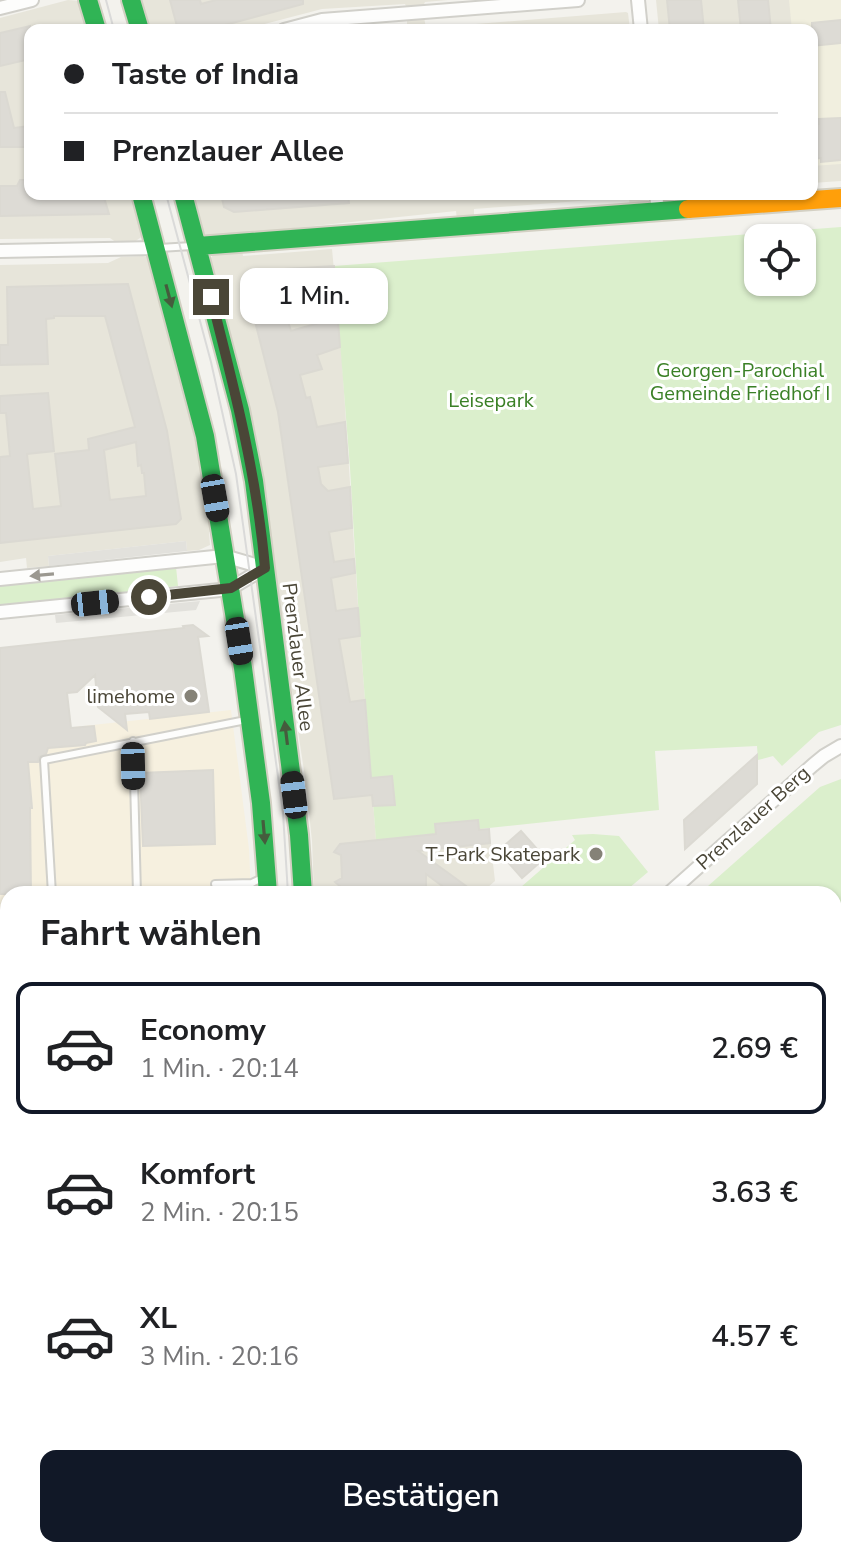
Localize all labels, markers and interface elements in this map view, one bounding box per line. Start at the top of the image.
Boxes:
text: Taste of India [112,54,299,95]
text: Prenzlauer Allee [112,131,344,172]
map controls [744,224,816,296]
button: locate [744,224,816,296]
callout: 1 Min. [239,269,387,325]
text: 1 Min. [278,278,350,313]
route end [193,279,229,315]
one-way arrow [164,284,176,309]
park label: Georgen-Parochial Gemeinde Friedhof I [650,357,830,407]
park label: Leisepark [448,387,535,414]
car [199,472,231,524]
one-way arrow [29,569,54,582]
route start [131,579,167,615]
street label: Prenzlauer Allee [276,581,320,733]
car [70,589,120,617]
car [223,615,255,667]
place label: limehome [86,683,175,710]
marker: limehome [182,687,200,705]
one-way arrow [279,720,292,745]
car [121,742,145,790]
street label: Prenzlauer Berg [690,760,816,876]
car [279,770,309,820]
one-way arrow [258,820,271,845]
place label: T-Park Skatepark [426,841,581,868]
marker: T-Park Skatepark [587,845,605,863]
text: Fahrt wählen [40,909,262,958]
text: Economy [140,1010,266,1051]
icon: car [44,1012,116,1084]
text: 2.69 € [711,1028,798,1069]
text: 1 Min. · 20:14 [140,1051,299,1086]
text: Komfort [140,1154,255,1195]
icon: car [44,1156,116,1228]
text: 3.63 € [711,1172,798,1213]
text: 2 Min. · 20:15 [140,1195,299,1230]
text: XL [140,1298,177,1339]
icon: car [44,1300,116,1372]
text: 4.57 € [711,1316,798,1357]
text: 3 Min. · 20:16 [140,1339,299,1374]
button: Bestätigen [40,1450,802,1542]

